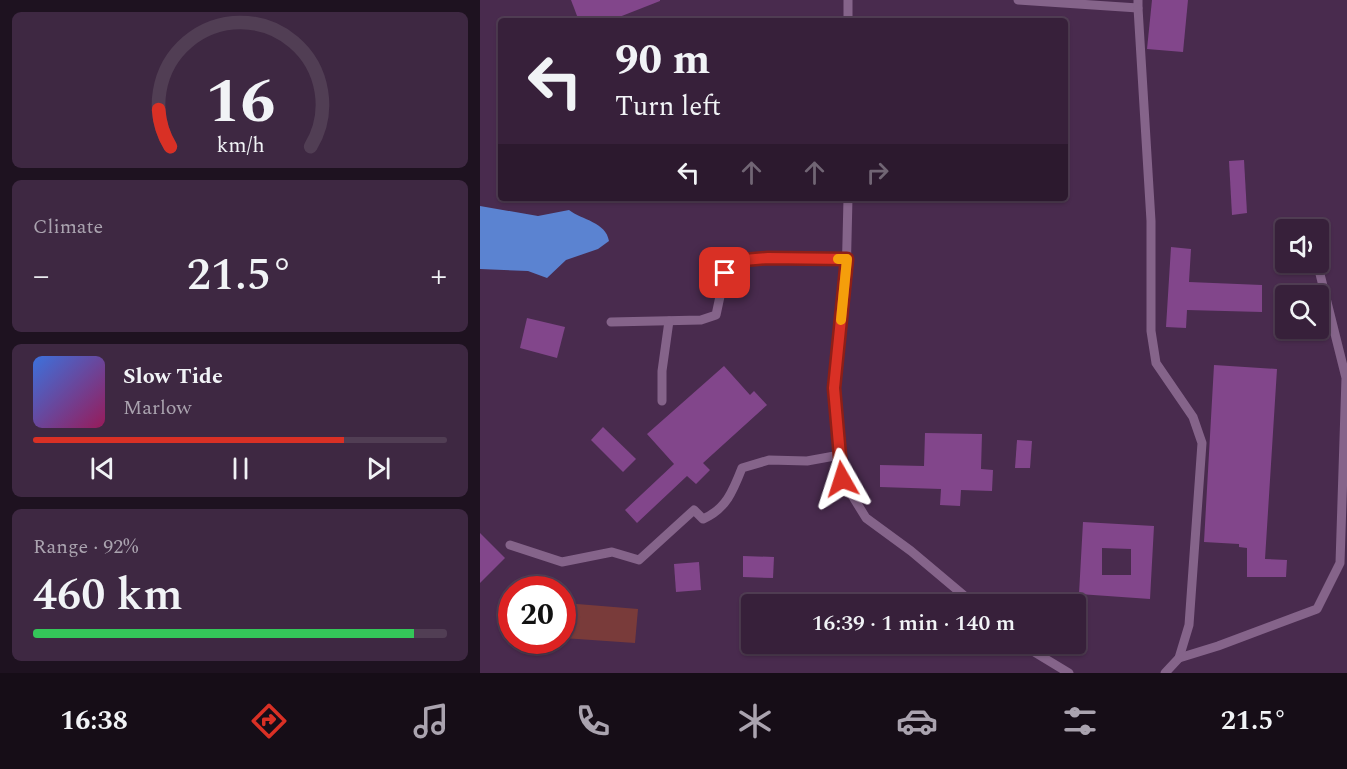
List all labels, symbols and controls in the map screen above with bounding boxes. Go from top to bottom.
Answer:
text: 90 m [615,29,710,92]
icon: left [516,42,594,120]
text: 16 [205,55,275,150]
text: Turn left [615,86,721,128]
text: km/h [216,129,264,162]
icon: left [672,156,705,189]
icon: ahead [735,156,768,189]
icon: ahead [798,156,831,189]
icon: right [861,156,894,189]
text: Climate [33,212,103,242]
map controls [1275,219,1329,339]
button: sound [1275,219,1329,273]
text: 21.5° [187,241,293,310]
pin [699,247,750,298]
text: − [33,251,50,301]
text: + [430,251,447,301]
icon: arrive [708,256,741,289]
button: search [1275,285,1329,339]
text: Slow Tide [123,360,223,393]
text: Marlow [123,393,192,423]
position arrow [810,447,874,511]
icon: previous [86,452,119,485]
icon: pause [224,452,257,485]
icon: next [362,452,395,485]
text: Range · 92% [33,532,138,562]
text: 460 km [33,561,183,630]
speed limit sign: 20 [498,576,576,654]
text: 16:39 · 1 min · 140 m [812,607,1015,640]
text: 16:38 [60,700,128,742]
icon: directions [248,700,290,742]
icon: music [410,700,452,742]
icon: phone [572,700,614,742]
icon: climate [734,700,776,742]
icon: car [896,700,938,742]
icon: filters [1059,700,1101,742]
text: 21.5° [1221,700,1287,742]

